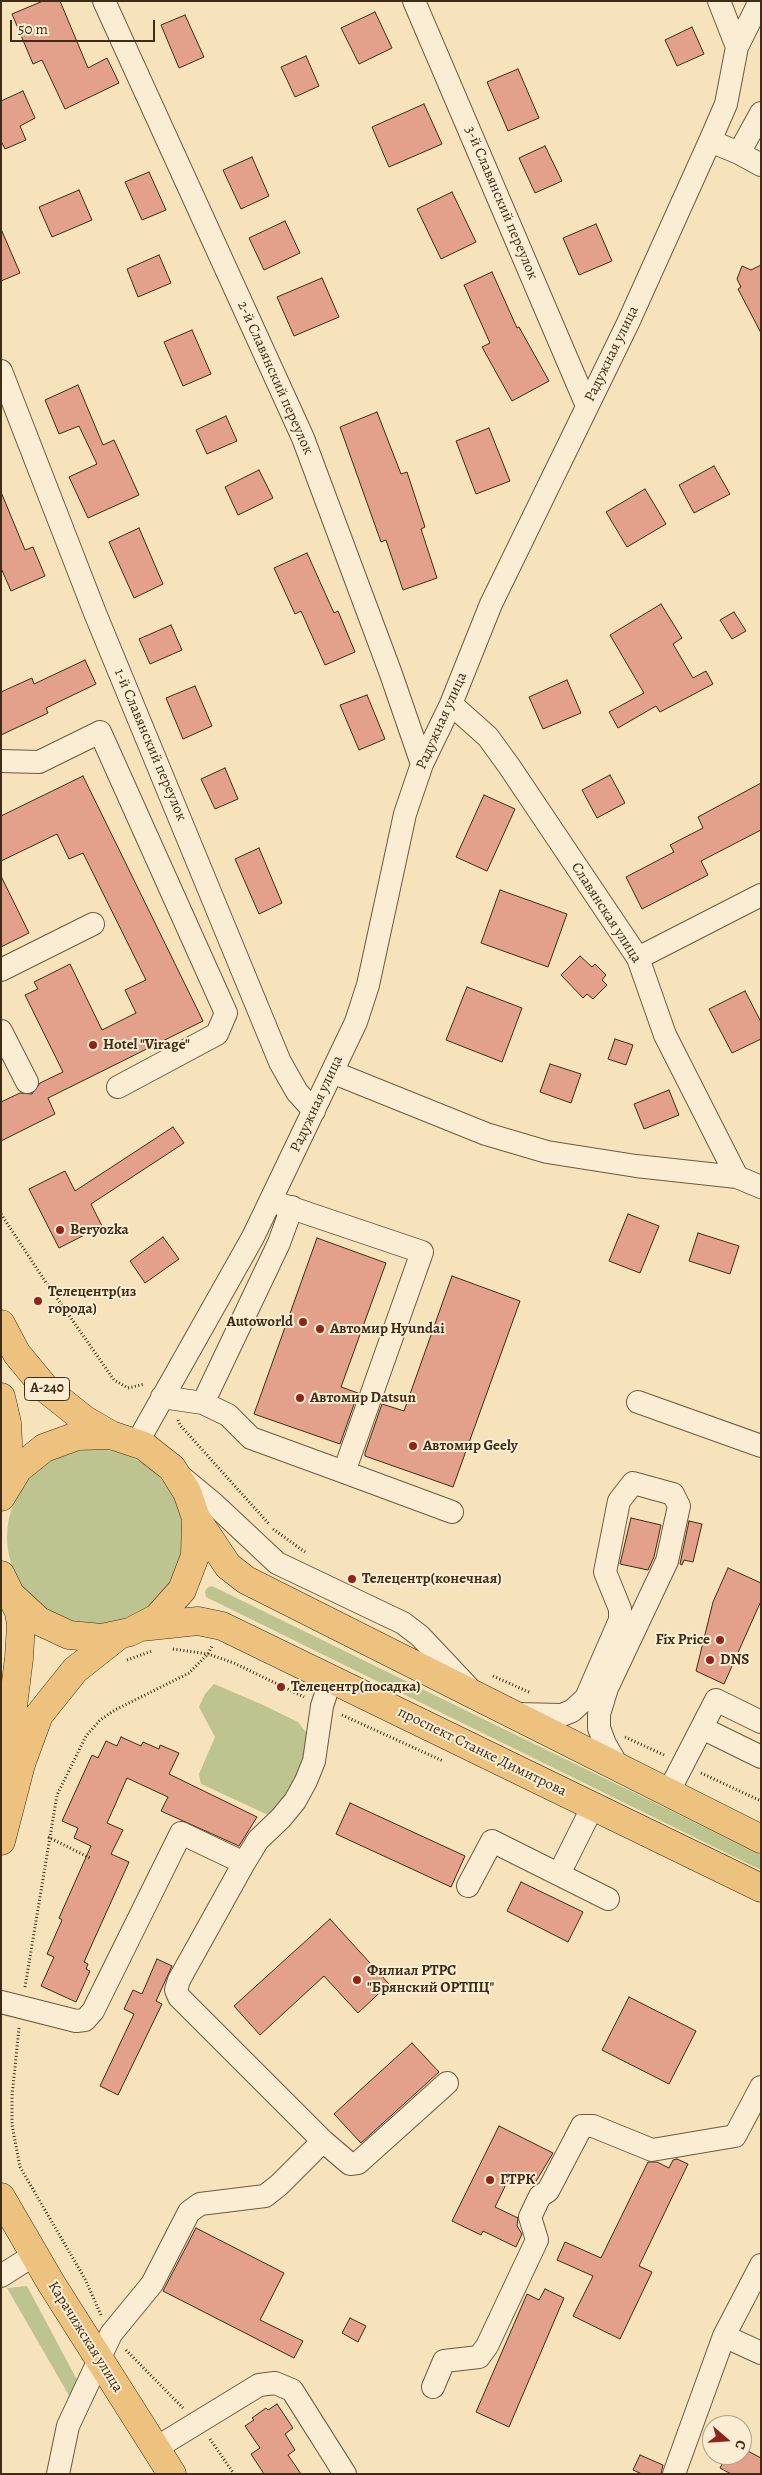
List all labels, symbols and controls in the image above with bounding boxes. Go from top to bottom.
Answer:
scale bar [12,10,158,42]
text: 50 m [18,19,48,39]
street label: 3-й Славянский переулок [460,123,542,283]
street label: 2-й Славянский переулок [233,299,317,457]
street label: Радужная улица [581,303,643,405]
street label: 1-й Славянский переулок [110,666,190,824]
street label: Радужная улица [413,670,471,772]
street label: Славянская улица [567,859,645,967]
place label: Hotel "Virage" [103,1036,190,1054]
marker: Hotel "Virage" [87,1039,99,1051]
street label: Радужная улица [287,1053,347,1155]
place label: Beryozka [70,1221,129,1239]
marker: Beryozka [54,1224,66,1236]
place label: Телецентр(из города) [48,1283,136,1318]
marker: Телецентр(из города) [32,1295,44,1307]
place label: Autoworld [227,1313,293,1331]
marker: Autoworld [297,1316,309,1328]
place label: Автомир Hyundai [330,1320,445,1338]
marker: Автомир Hyundai [314,1323,326,1335]
road number: А-240 [24,1378,70,1400]
place label: Автомир Datsun [310,1389,416,1407]
marker: Автомир Datsun [294,1392,306,1404]
place label: Автомир Geely [423,1437,518,1455]
marker: Автомир Geely [407,1440,419,1452]
place label: Телецентр(конечная) [362,1570,502,1588]
marker: Телецентр(конечная) [346,1573,358,1585]
place label: Fix Price [656,1631,710,1649]
marker: Fix Price [714,1634,726,1646]
place label: DNS [720,1651,749,1669]
marker: DNS [704,1654,716,1666]
place label: Телецентр(посадка) [291,1678,421,1696]
marker: Телецентр(посадка) [275,1681,287,1693]
street label: проспект Станке Димитрова [395,1703,569,1801]
place label: Филиал РТРС "Брянский ОРТПЦ" [367,1962,494,1997]
marker: Филиал РТРС "Брянский ОРТПЦ" [351,1974,363,1986]
place label: ГТРК [500,2171,535,2189]
marker: ГТРК [484,2174,496,2186]
street label: Карачижская улица [44,2278,126,2396]
north arrow [702,2415,752,2465]
text: С [730,2438,751,2452]

